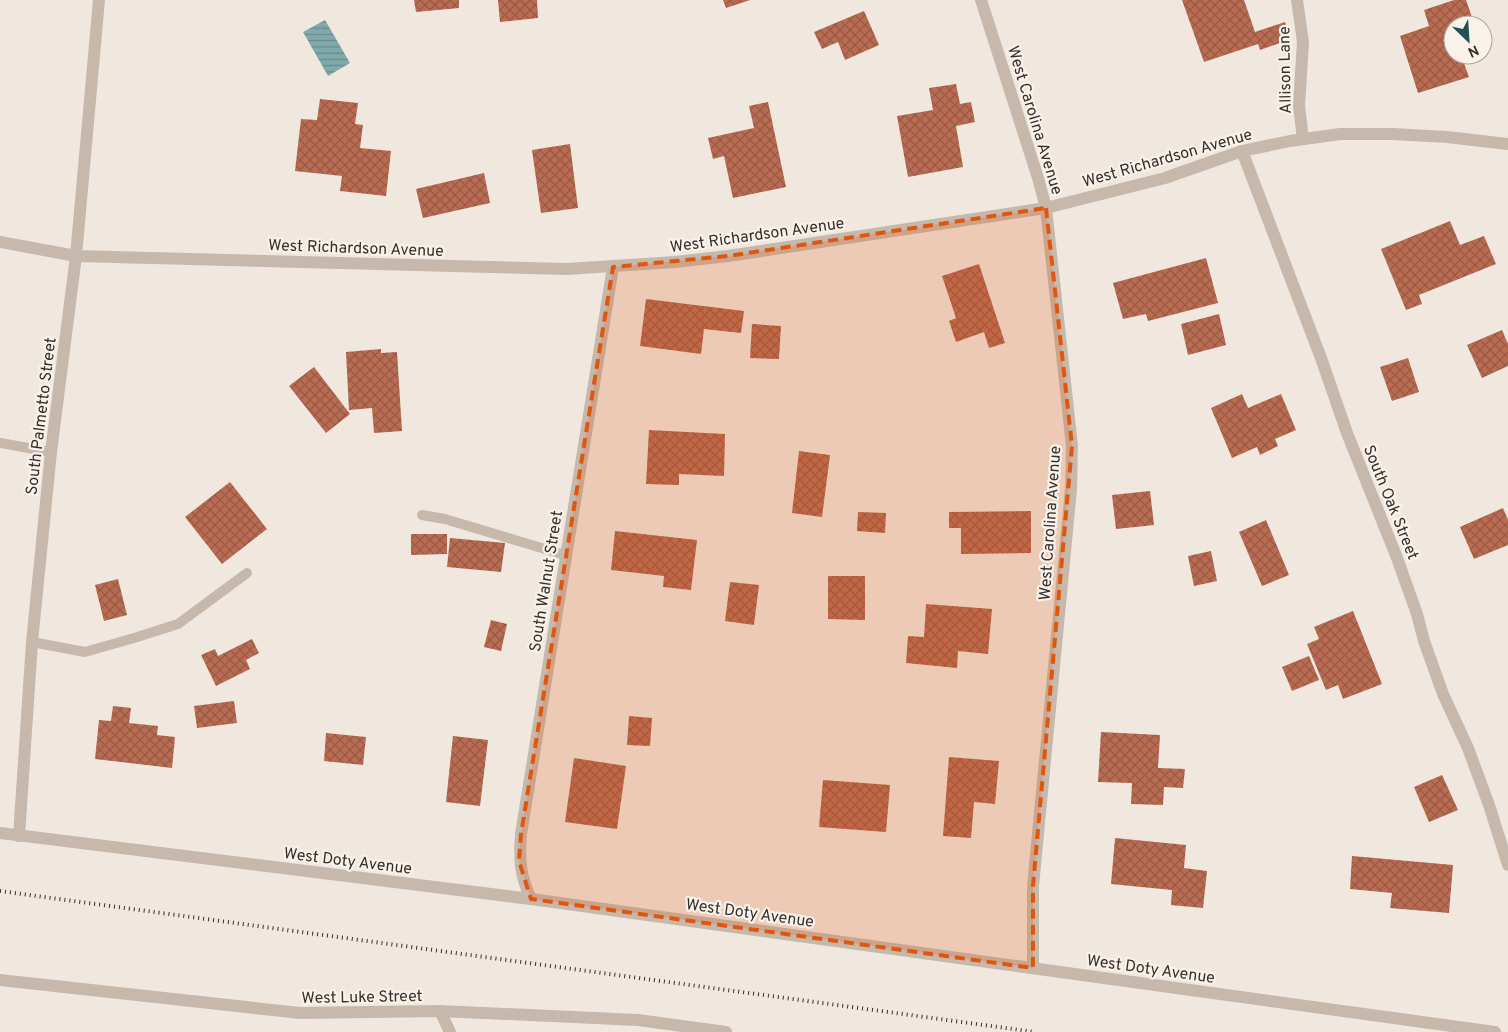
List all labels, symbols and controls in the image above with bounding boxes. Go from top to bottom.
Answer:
north arrow [1443,15,1493,65]
street label: Allison Lane [1275,26,1297,114]
text: N [1465,41,1481,60]
street label: West Carolina Avenue [1002,44,1066,198]
street label: West Richardson Avenue [1080,125,1255,193]
street label: West Richardson Avenue [669,214,846,258]
street label: West Richardson Avenue [268,236,444,262]
street label: South Palmetto Street [22,336,62,496]
street label: South Oak Street [1358,443,1422,563]
street label: West Carolina Avenue [1036,445,1066,601]
street label: South Walnut Street [526,509,568,653]
street label: West Doty Avenue [282,844,413,880]
street label: West Doty Avenue [684,895,815,933]
street label: West Doty Avenue [1085,951,1216,989]
street label: West Luke Street [301,987,423,1009]

